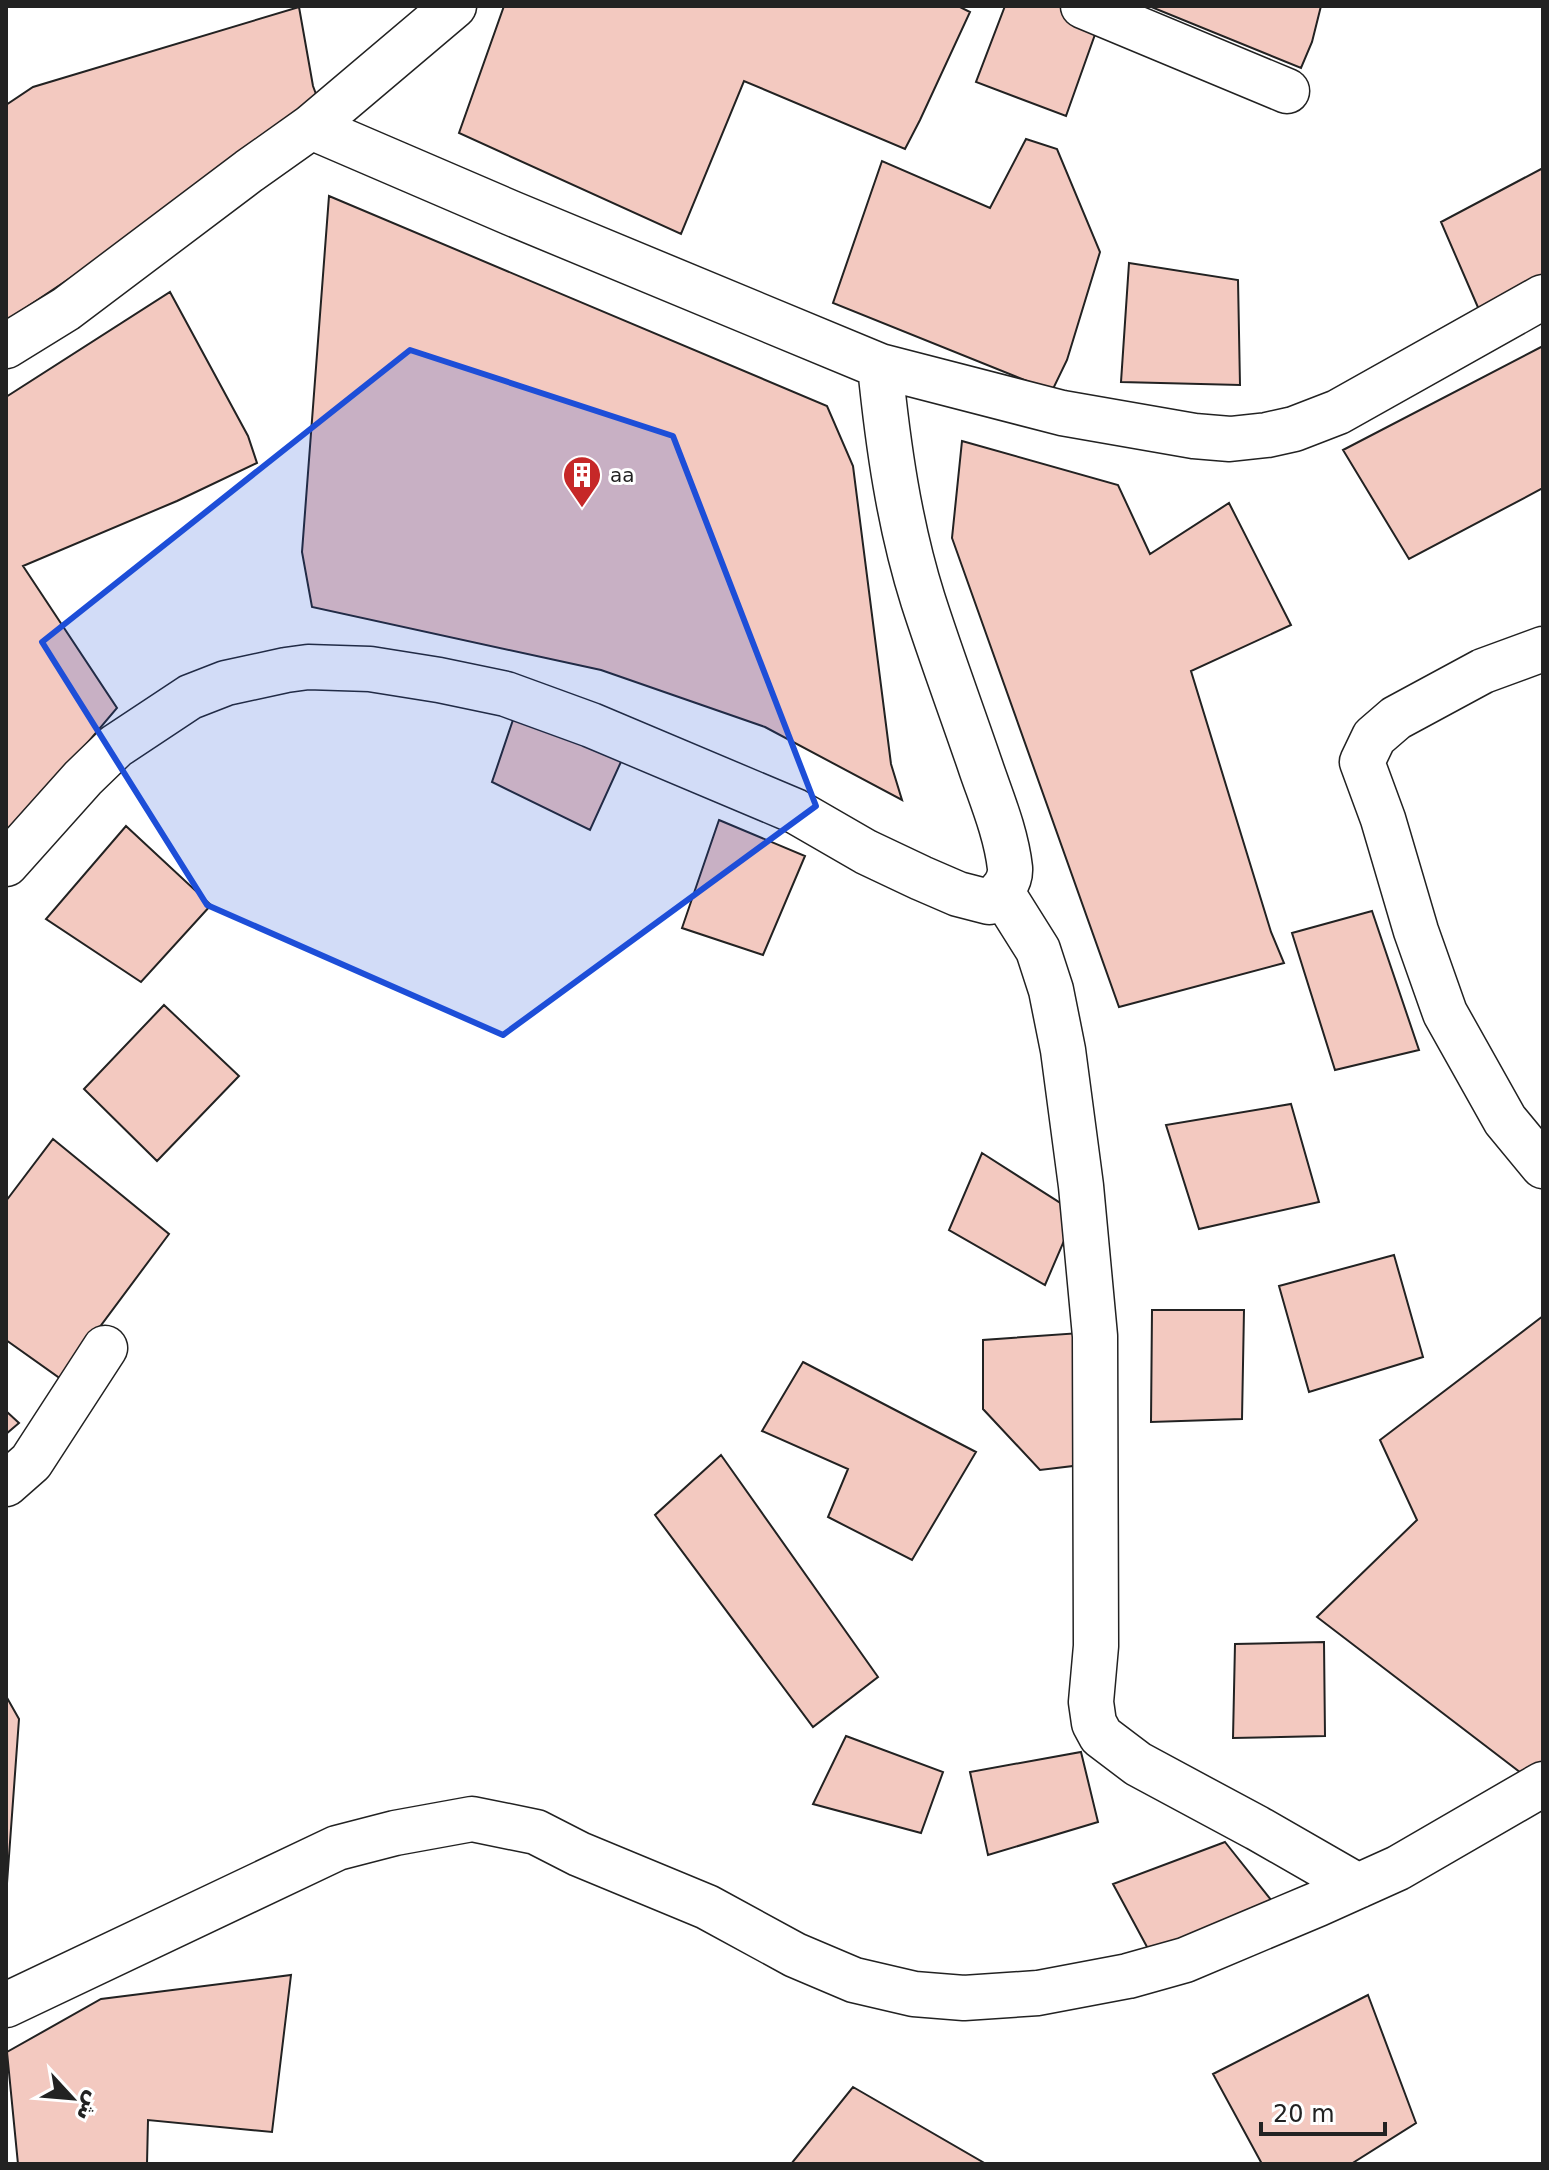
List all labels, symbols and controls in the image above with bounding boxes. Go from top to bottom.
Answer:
building icon: aa [561,454,603,509]
place label: aa [610,463,635,487]
north arrow [32,2058,112,2138]
scale bar [1261,2086,1385,2136]
text: ش [72,2087,107,2126]
text: 20 m [1273,2100,1335,2128]

